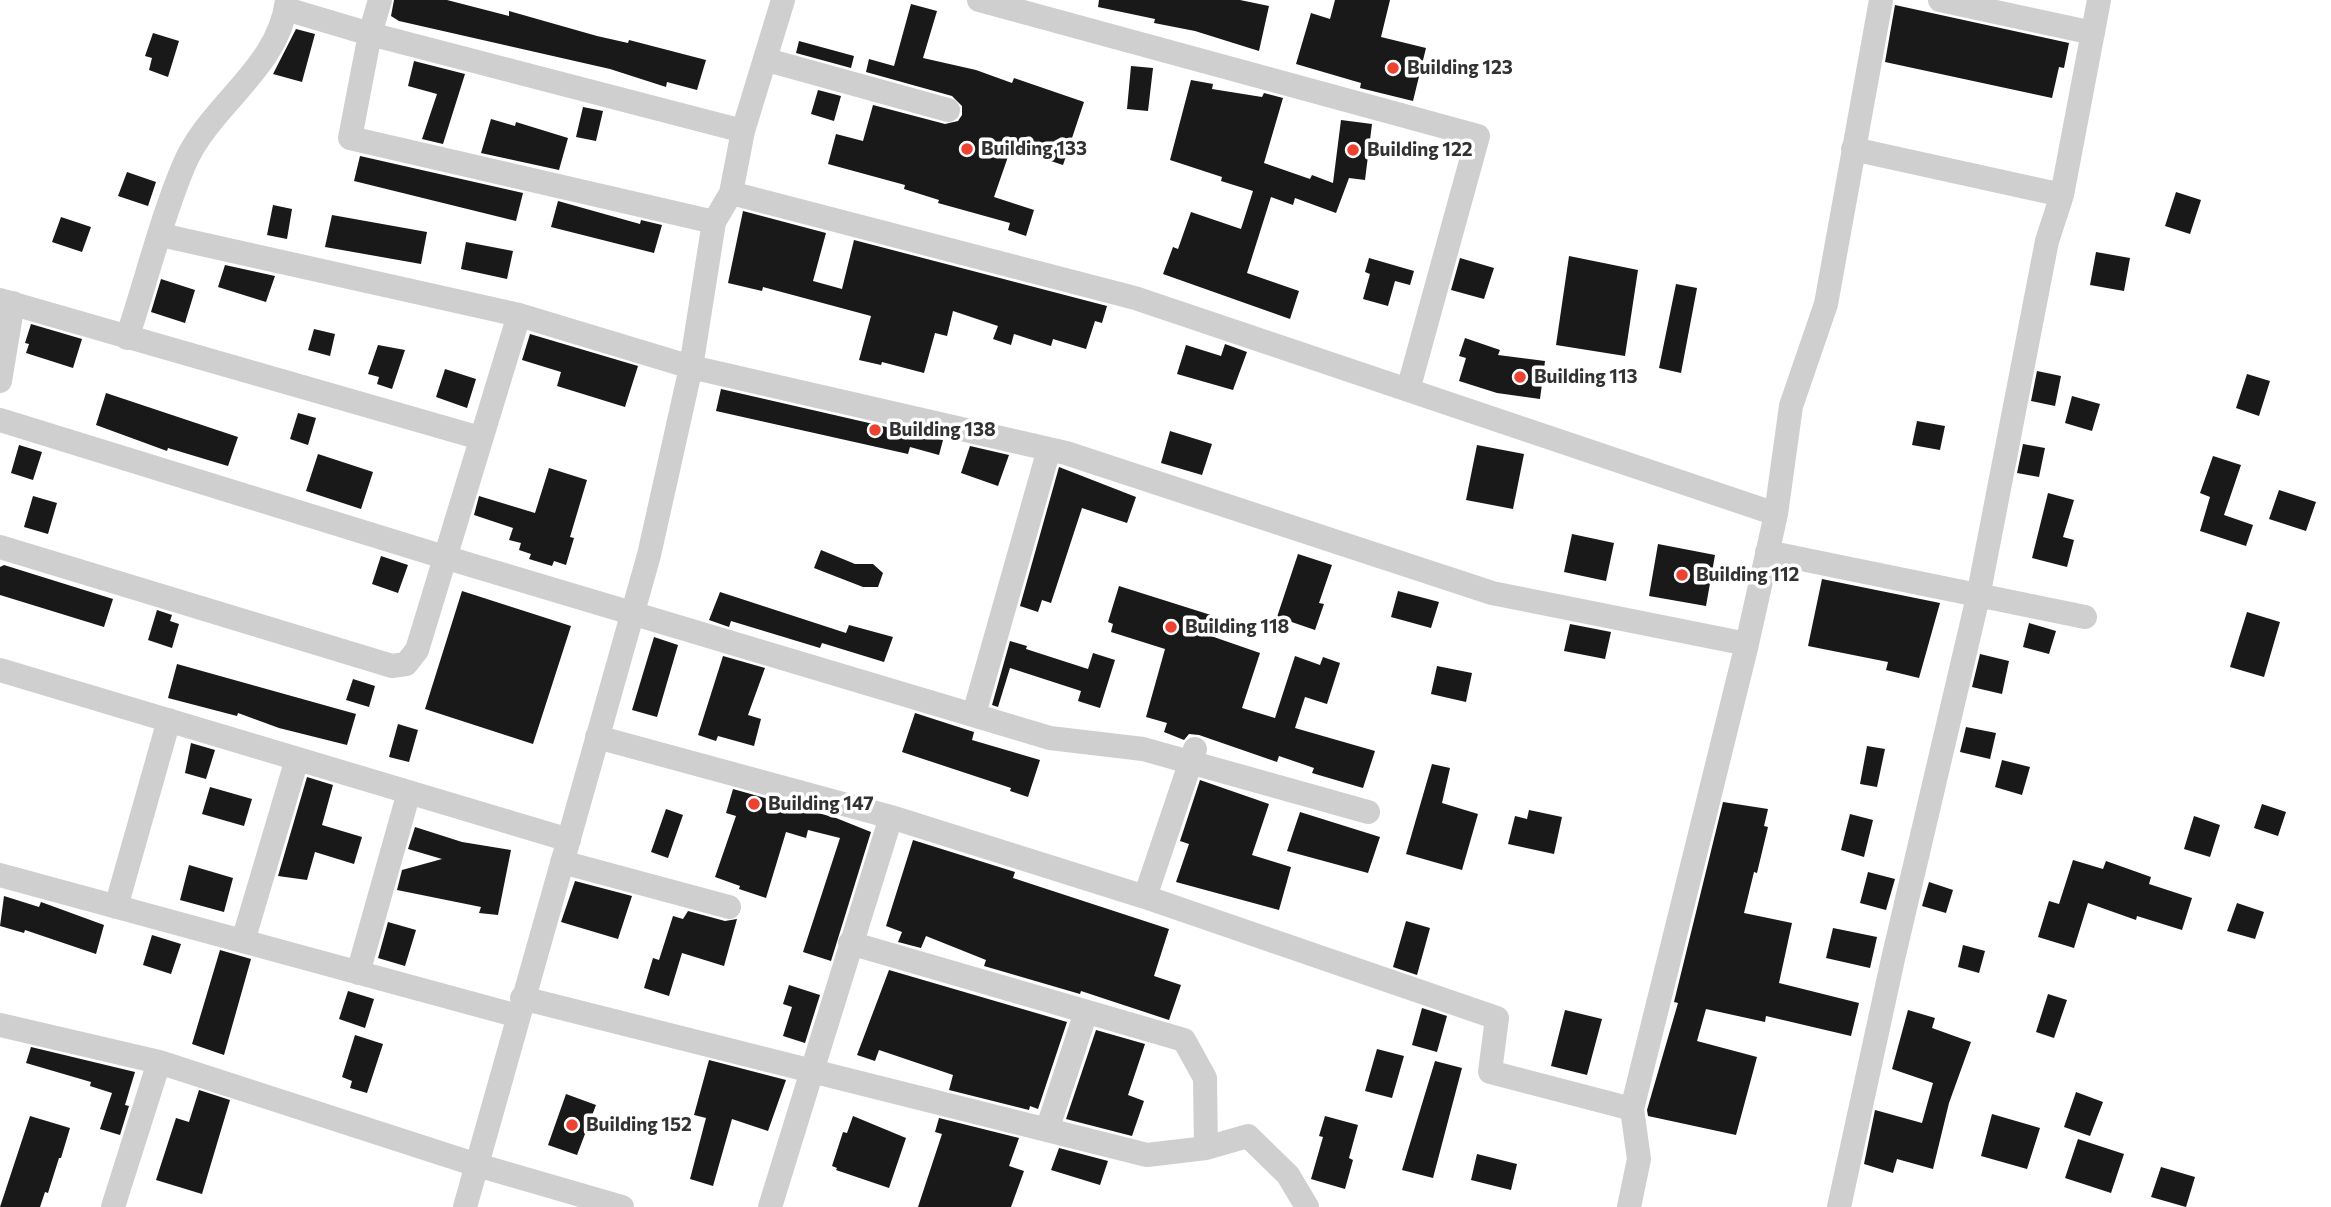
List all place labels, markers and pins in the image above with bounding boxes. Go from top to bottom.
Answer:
place label: Building 123 [1407,57,1513,79]
marker: Building 123 [1385,60,1401,76]
place label: Building 133 [981,138,1087,160]
place label: Building 122 [1367,139,1473,161]
marker: Building 133 [959,141,975,157]
marker: Building 122 [1345,142,1361,158]
place label: Building 113 [1534,366,1638,388]
marker: Building 113 [1512,369,1528,385]
place label: Building 138 [889,419,996,441]
marker: Building 138 [867,422,883,438]
place label: Building 112 [1696,564,1799,586]
marker: Building 112 [1674,567,1690,583]
place label: Building 118 [1185,616,1289,638]
marker: Building 118 [1163,619,1179,635]
place label: Building 147 [768,793,874,815]
marker: Building 147 [746,796,762,812]
place label: Building 152 [586,1114,692,1136]
marker: Building 152 [564,1117,580,1133]

